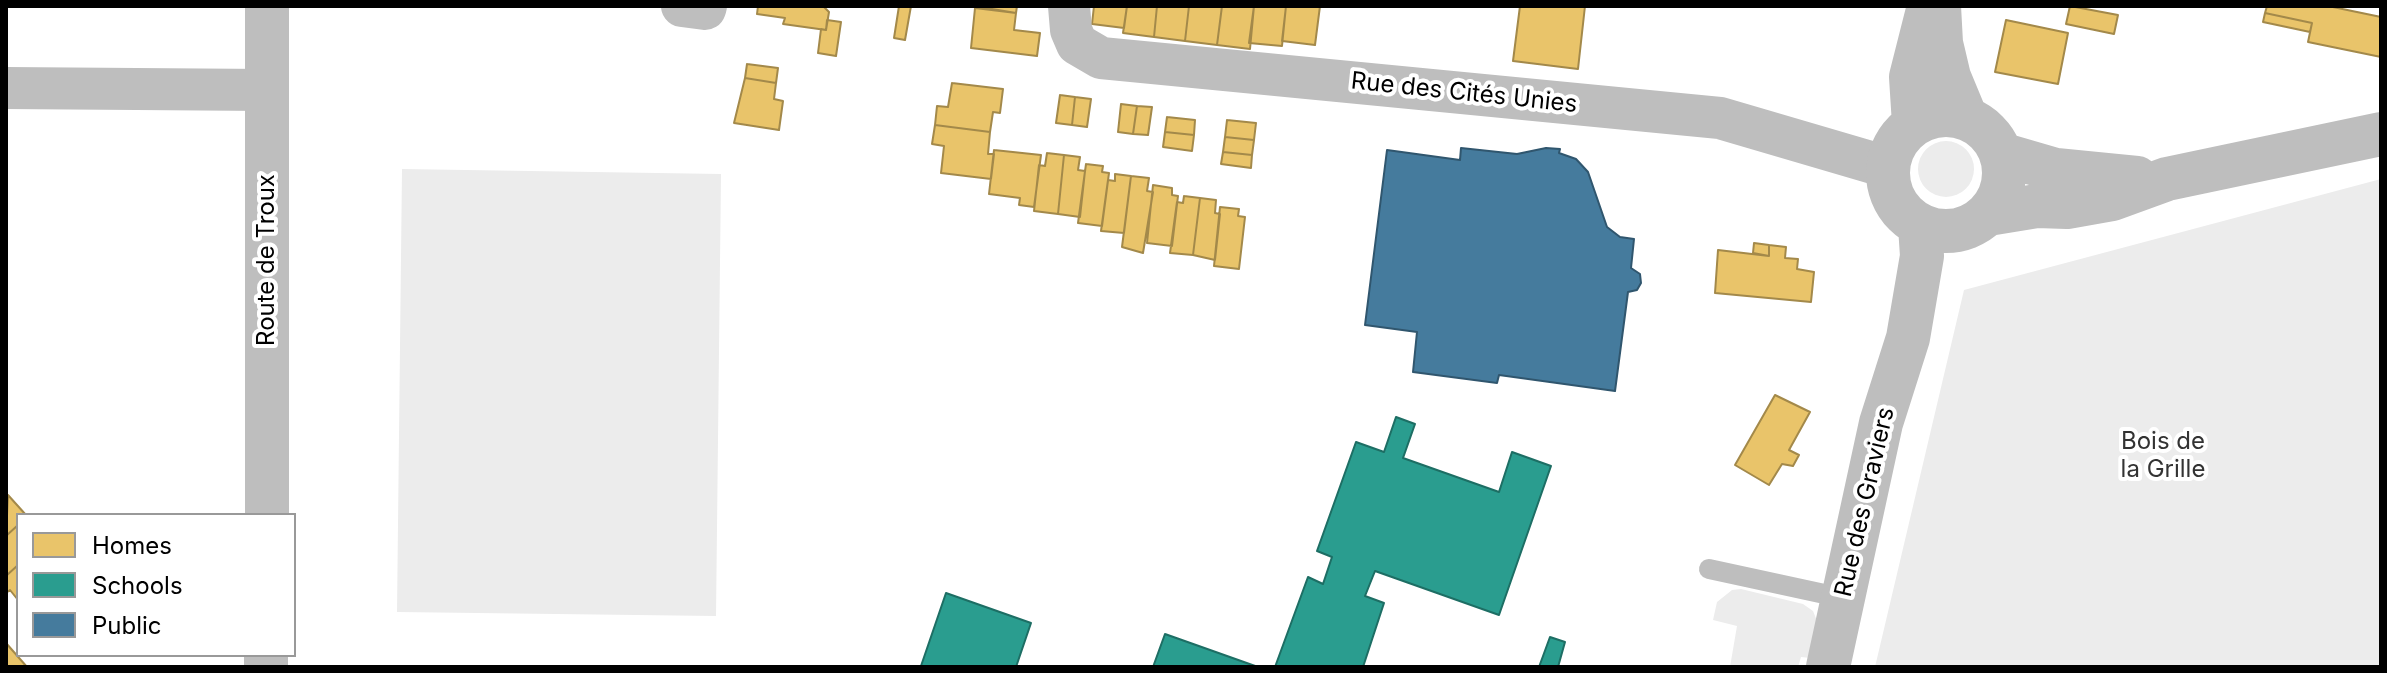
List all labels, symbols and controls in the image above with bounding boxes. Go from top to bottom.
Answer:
street label: Rue des Cités Unies [1349,67,1579,119]
street label: Route de Troux [253,174,281,346]
street label: Rue des Graviers [1829,404,1901,600]
park label: Bois de la Grille [2121,428,2205,484]
legend [16,513,296,657]
text: Homes [92,531,172,560]
text: Schools [92,571,183,600]
text: Public [92,611,162,640]

